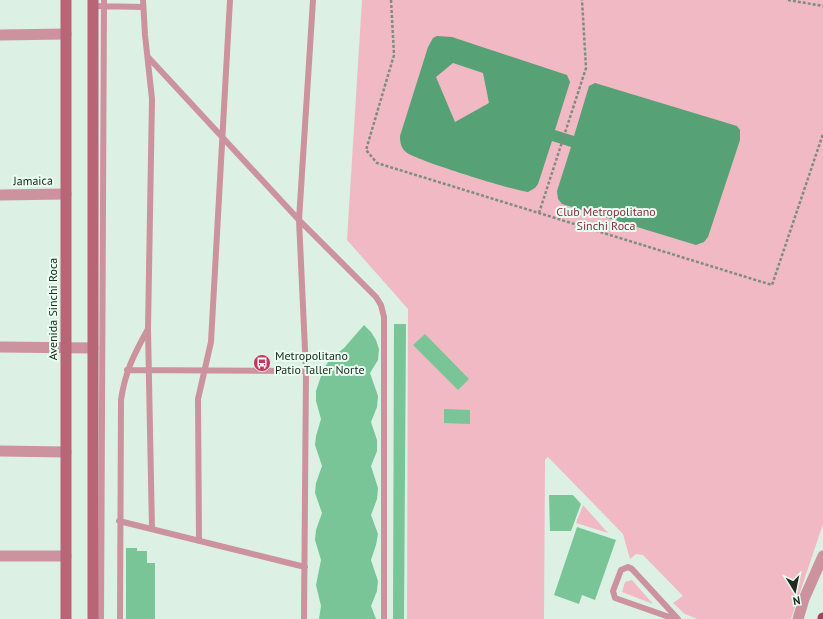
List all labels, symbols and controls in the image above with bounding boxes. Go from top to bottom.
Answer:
street label: Jamaica [12,173,53,188]
park label: Club Metropolitano Sinchi Roca [556,204,656,233]
street label: Avenida Sinchi Roca [45,258,60,360]
place label: Metropolitano Patio Taller Norte [275,348,365,377]
bus stop icon: Metropolitano Patio Taller Norte [252,353,272,373]
north arrow [775,571,815,611]
text: N [792,593,802,608]

